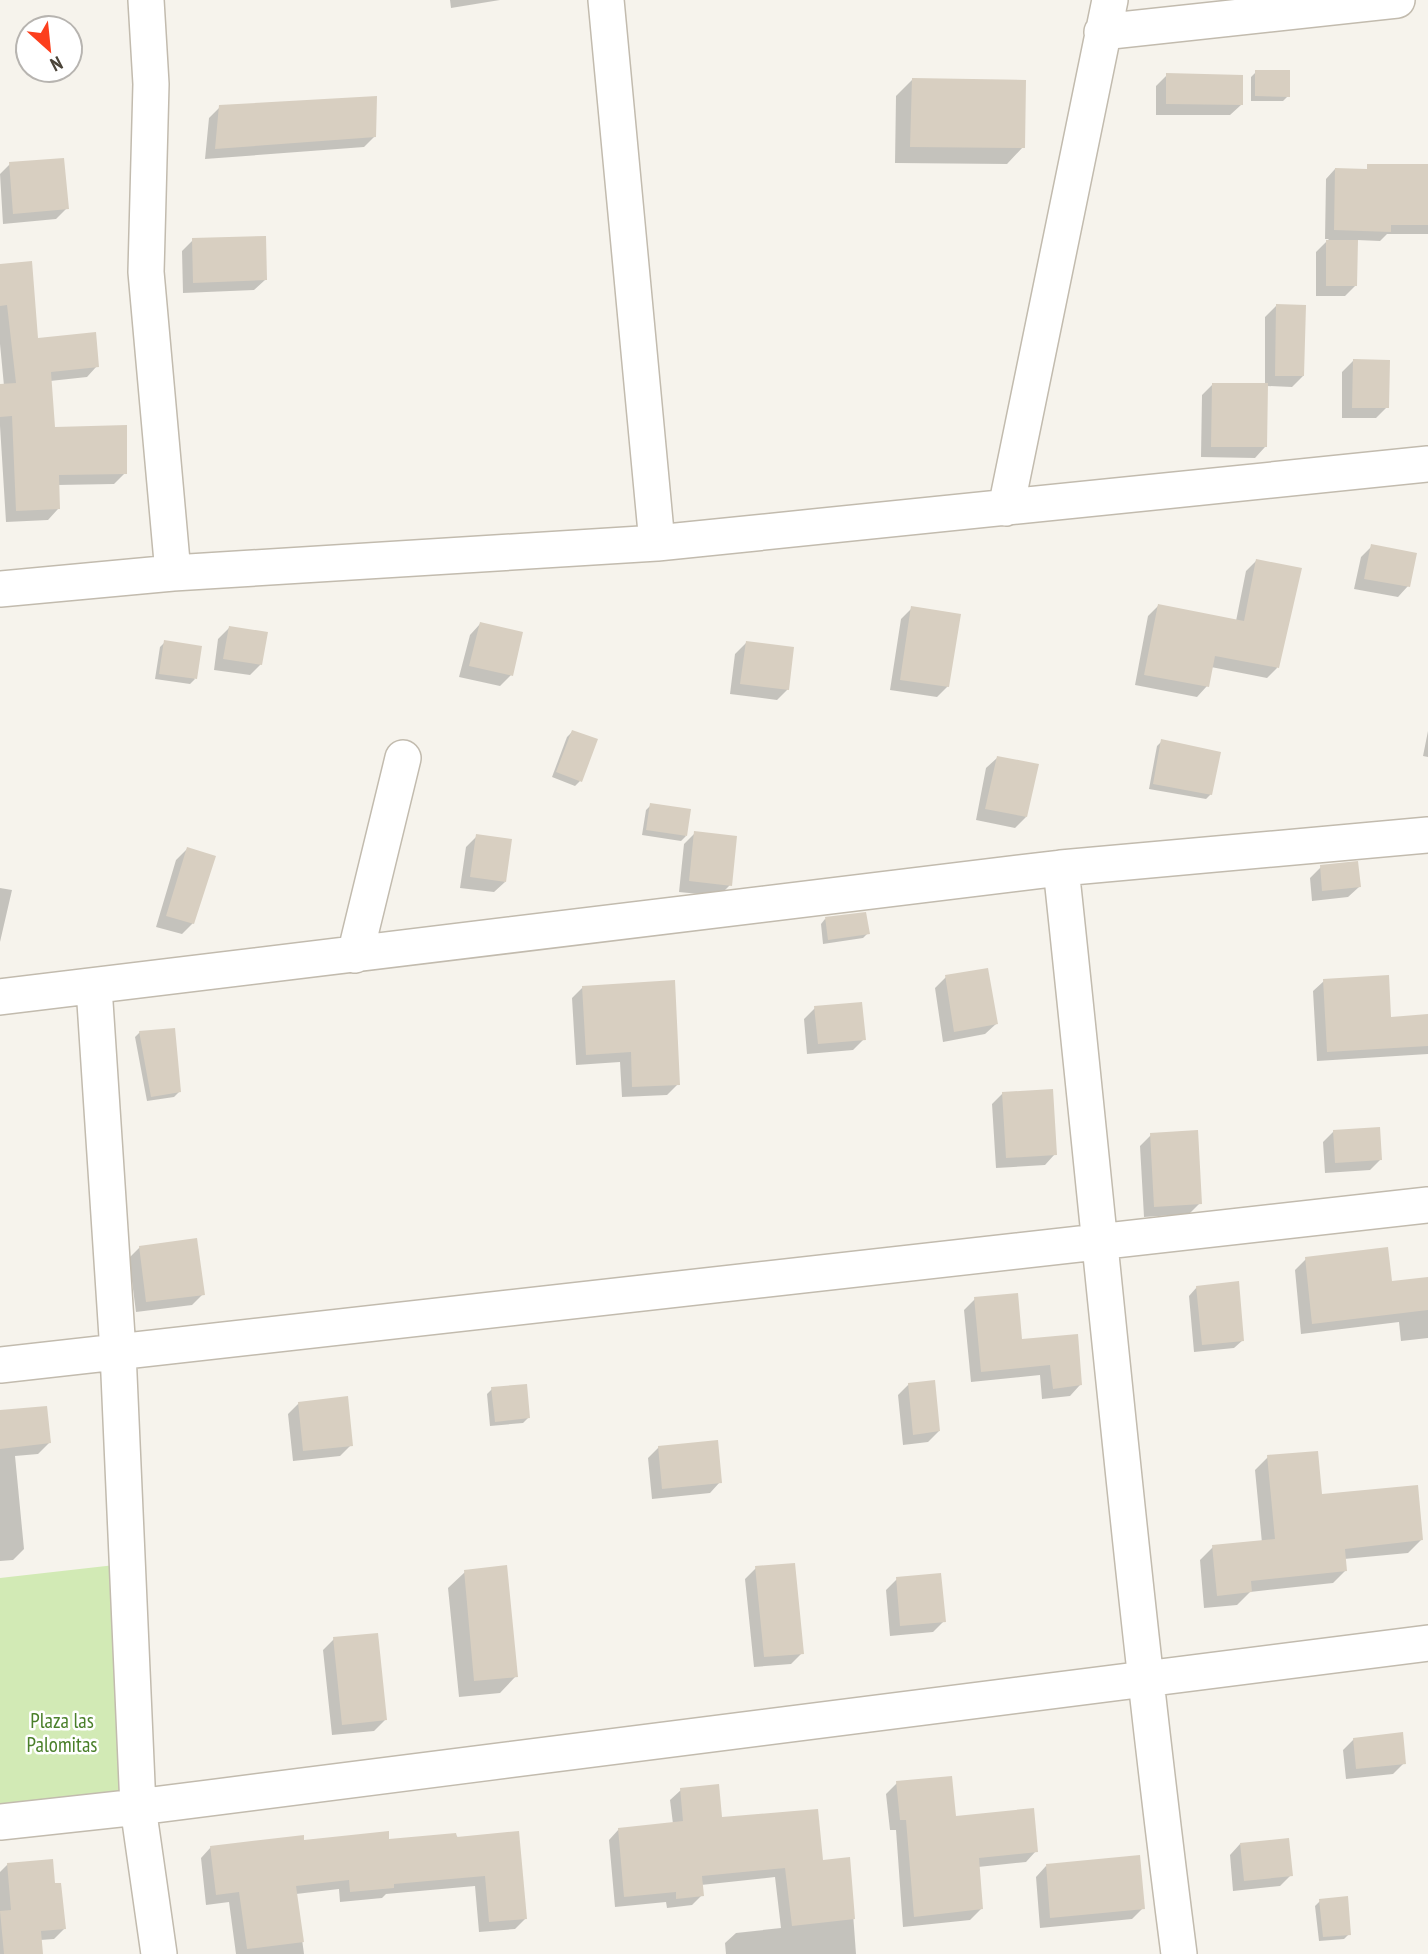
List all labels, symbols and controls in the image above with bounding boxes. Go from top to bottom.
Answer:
north arrow [14,14,84,84]
text: N [47,51,67,77]
park label: Plaza las Palomitas [27,1707,97,1758]

